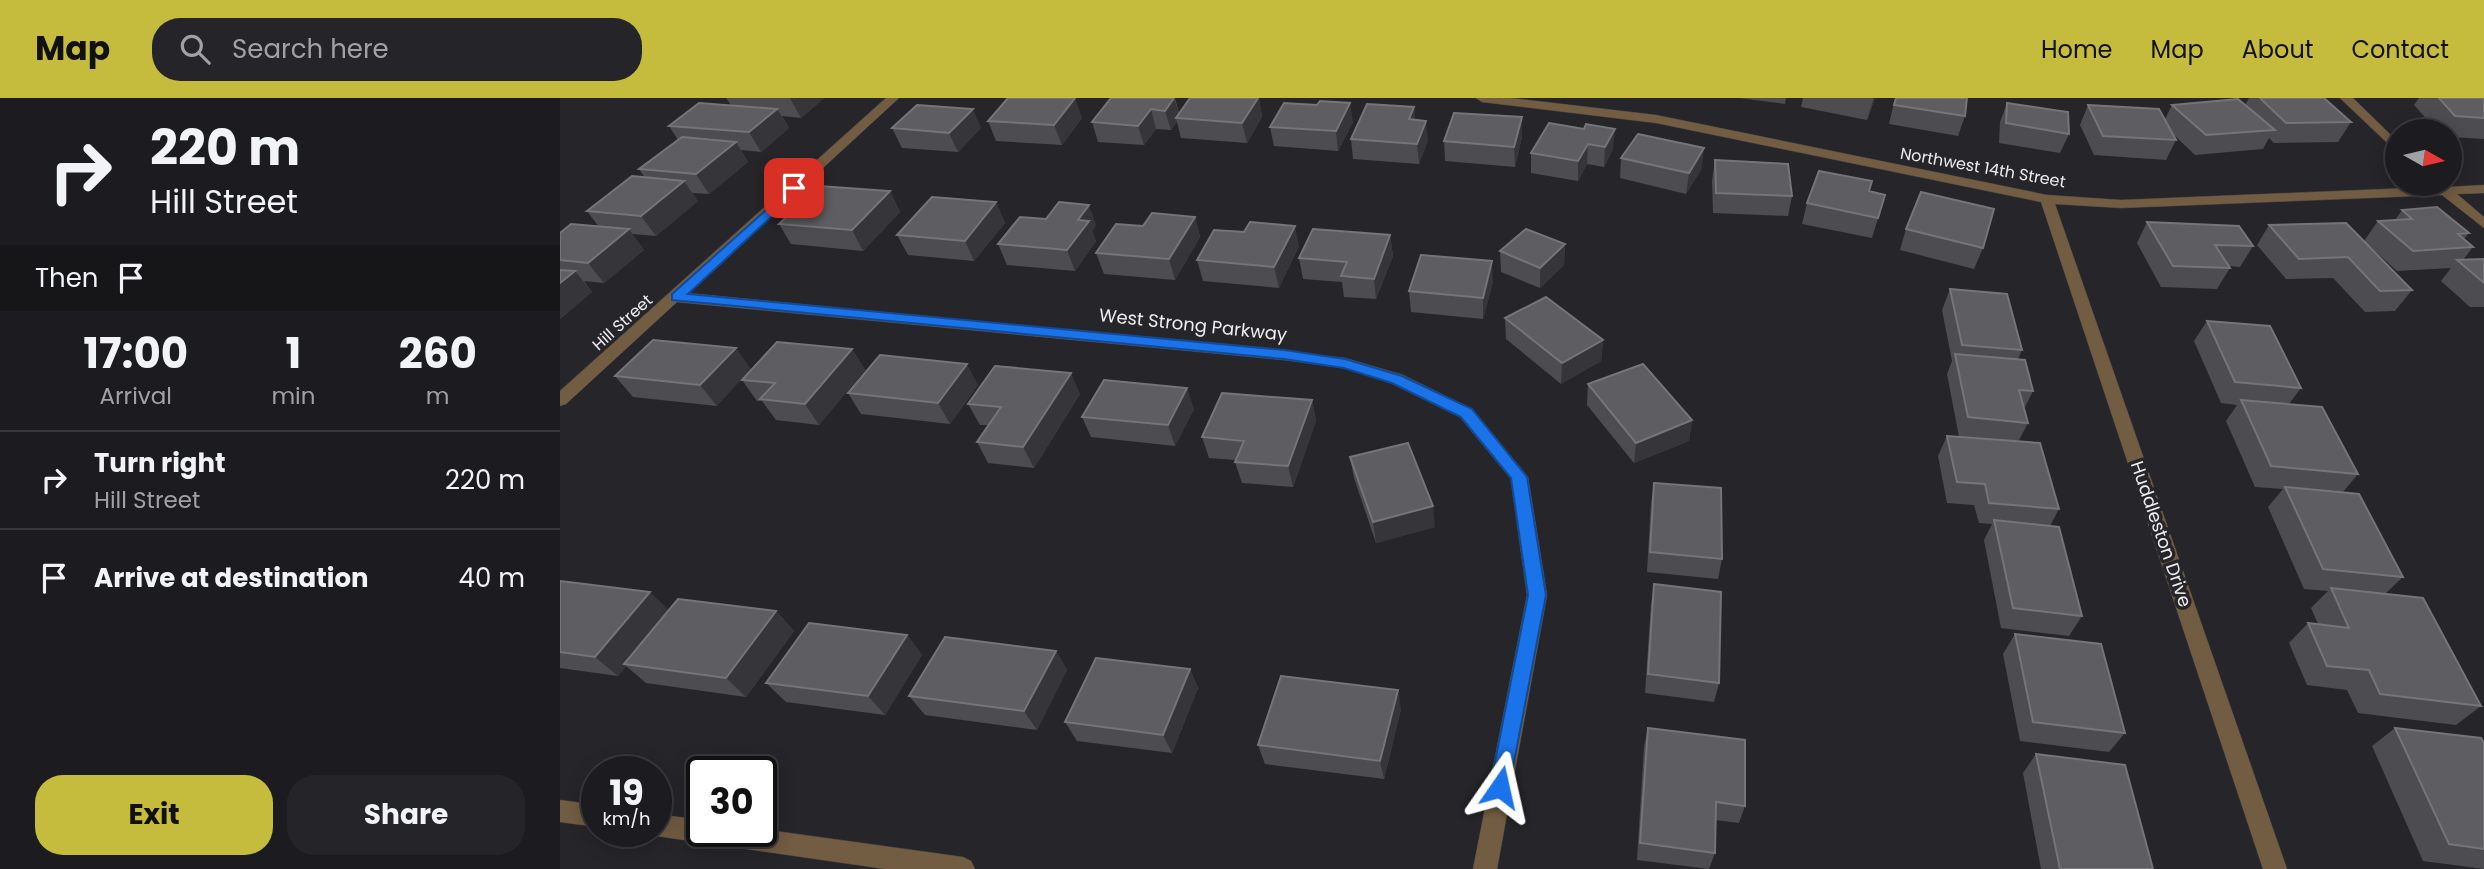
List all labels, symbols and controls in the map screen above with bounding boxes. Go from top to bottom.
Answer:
search box [152,18,642,81]
text: Map [35,25,110,72]
icon: search [176,30,214,68]
text: Search here [232,31,389,67]
text: Home [2041,33,2113,66]
text: Map [2151,33,2204,66]
text: About [2242,33,2313,66]
text: Contact [2351,33,2449,66]
text: 220 m [150,114,300,182]
north arrow [2385,119,2462,196]
map controls [2385,119,2462,196]
icon: right [35,126,126,217]
street label: Northwest 14th Street [1898,142,2067,193]
pin [764,158,824,218]
icon: arrive [775,169,813,207]
text: Hill Street [150,179,298,224]
icon: arrive [112,259,150,297]
text: Then [35,260,98,296]
street label: Hill Street [587,289,658,356]
street label: West Strong Parkway [1098,302,1288,347]
text: 17:00 [83,324,188,383]
text: 1 [286,324,301,383]
text: 260 [399,324,477,383]
text: Arrival [99,380,172,412]
text: min [271,380,315,412]
text: m [426,380,450,412]
text: Turn right [94,445,226,481]
street label: Huddleston Drive [2125,458,2198,610]
icon: right [35,461,73,499]
text: 220 m [445,462,525,498]
text: Hill Street [94,484,200,516]
icon: arrive [35,559,73,597]
text: Arrive at destination [94,560,369,596]
text: 40 m [459,560,525,596]
position arrow [1463,750,1537,824]
speed limit sign: 30 [686,756,777,847]
text: 19 [609,768,644,817]
button: Exit [35,775,273,855]
button: Share [287,775,525,855]
text: km/h [603,806,650,831]

